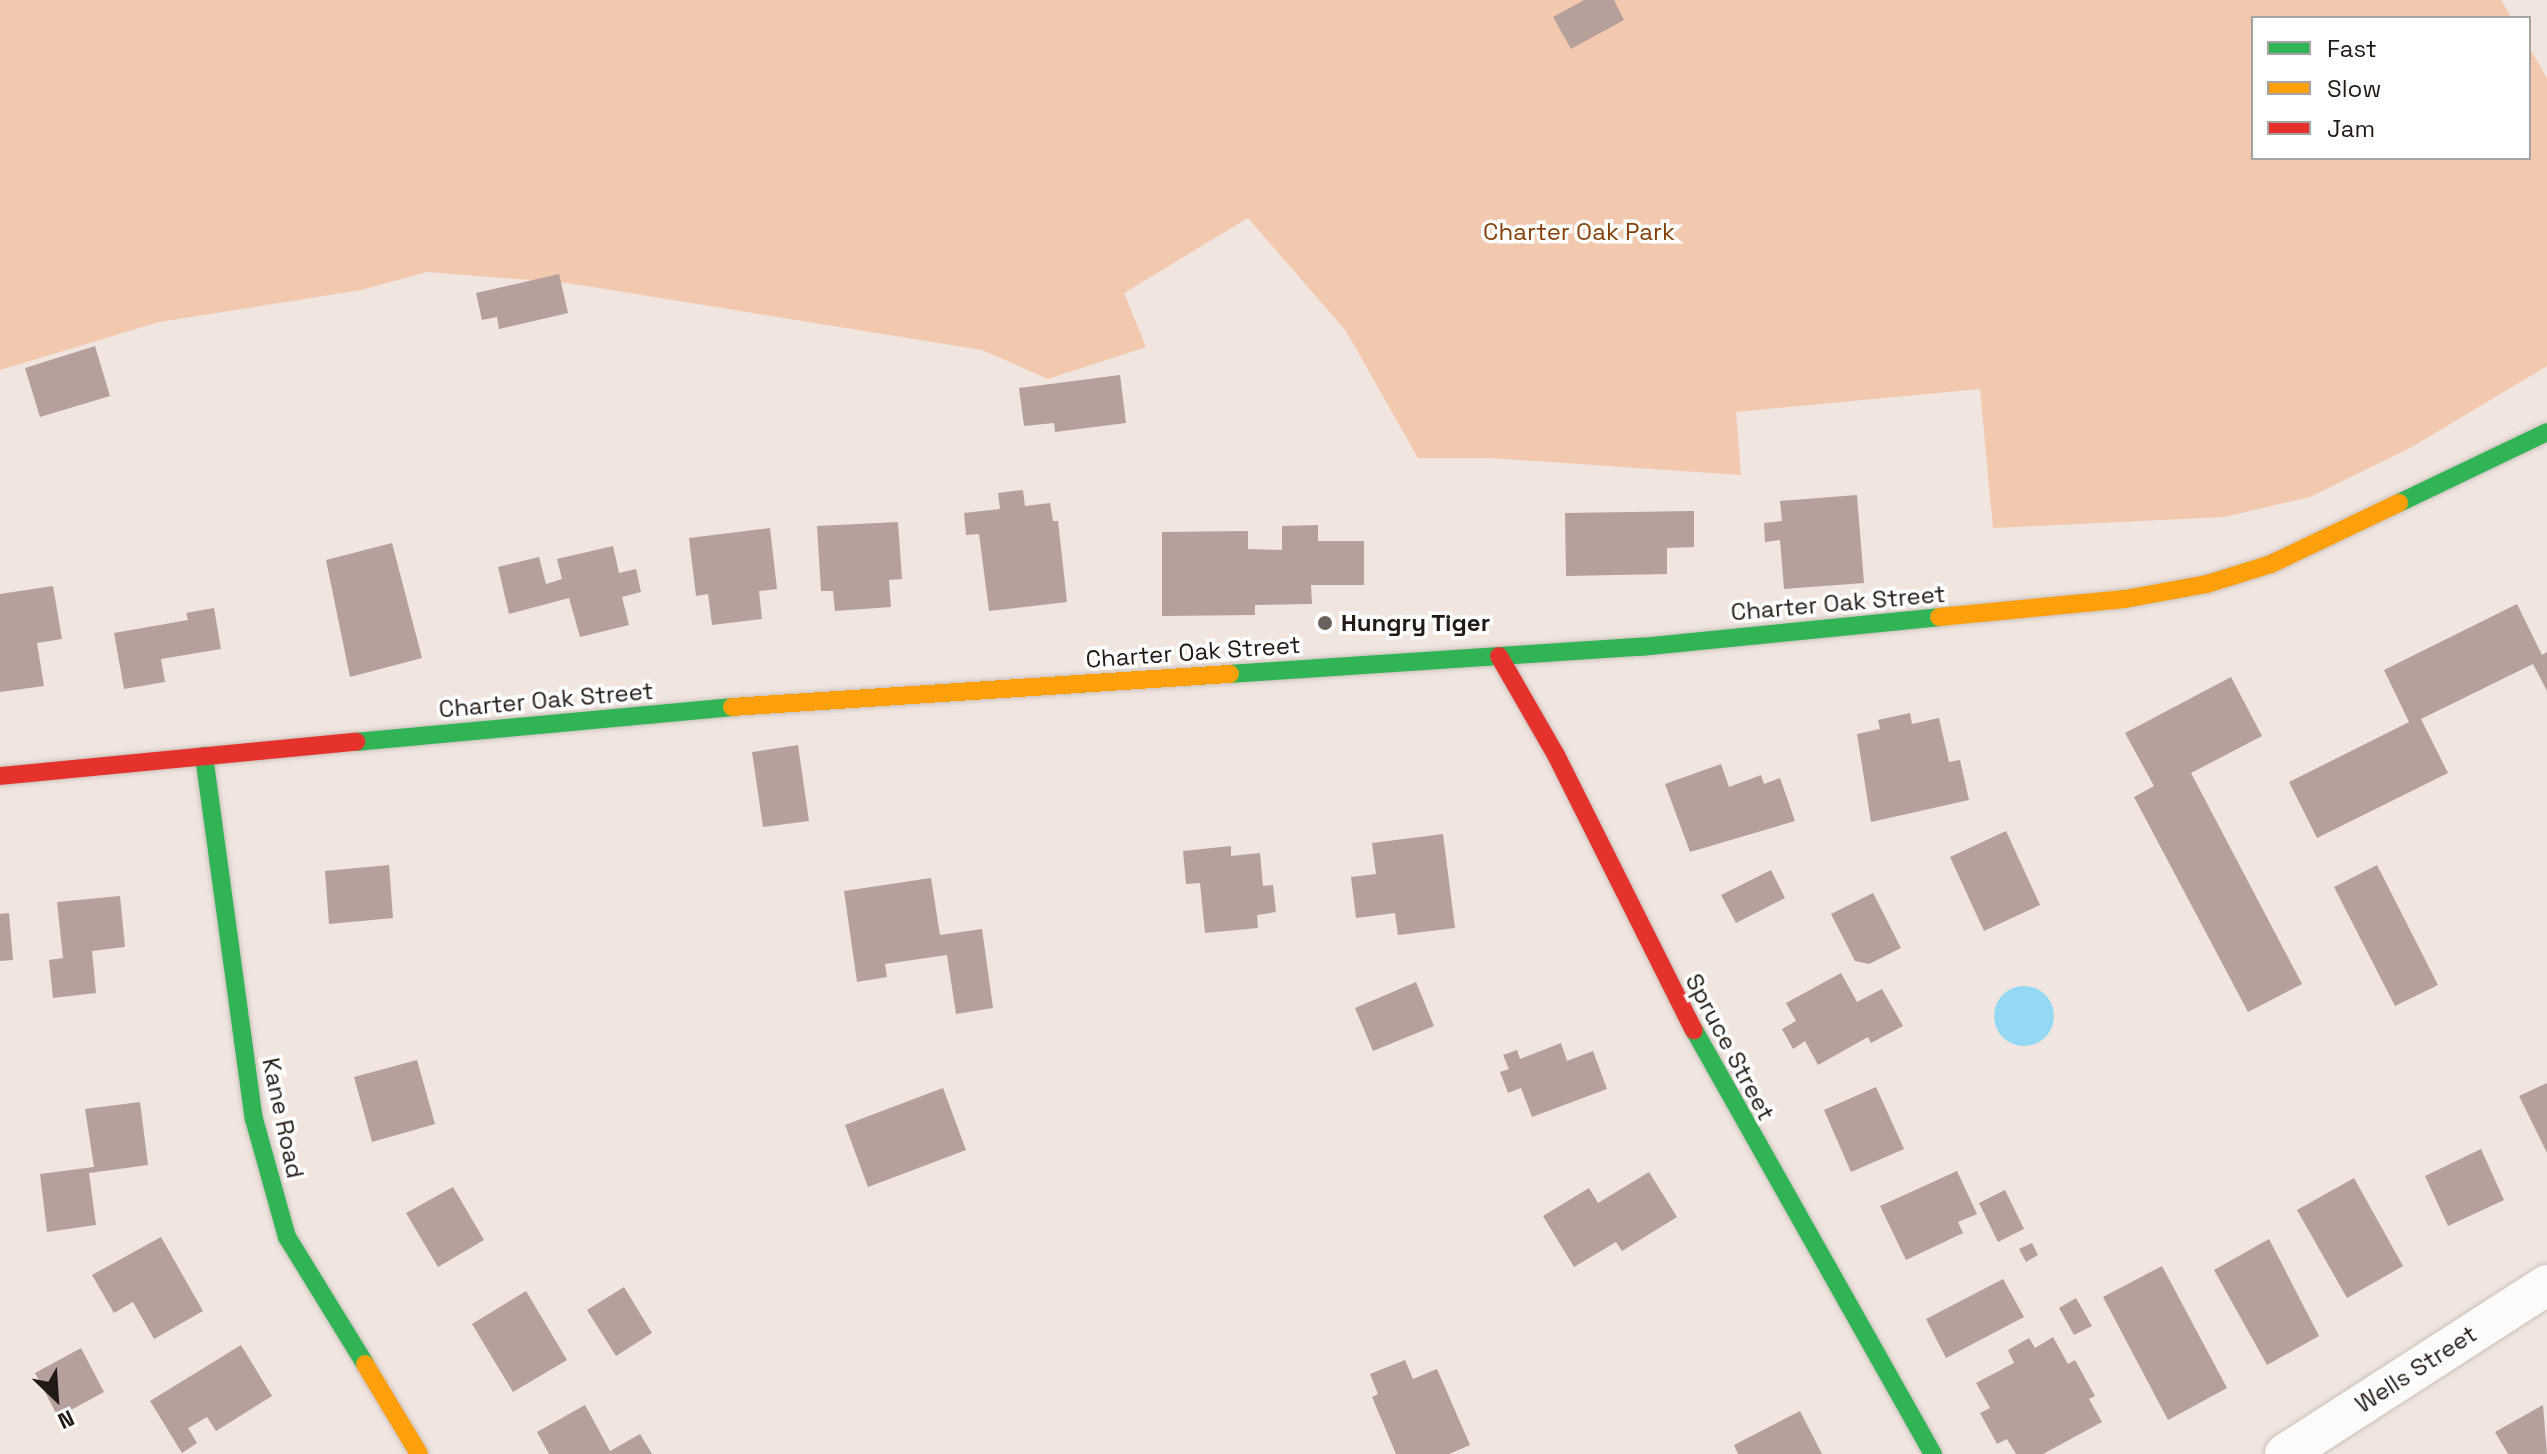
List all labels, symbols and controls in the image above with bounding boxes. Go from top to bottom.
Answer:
legend [2251,16,2531,160]
text: Fast [2327,33,2377,64]
text: Slow [2327,73,2381,104]
text: Jam [2327,113,2375,144]
park label: Charter Oak Park [1483,218,1675,246]
street label: Charter Oak Street [1730,579,1946,627]
place label: Hungry Tiger [1341,609,1491,637]
marker: Hungry Tiger [1316,614,1334,632]
street label: Charter Oak Street [1085,630,1301,674]
street label: Charter Oak Street [438,676,654,724]
street label: Spruce Street [1679,969,1781,1125]
street label: Kane Road [256,1055,310,1181]
street label: Wells Street [2350,1319,2482,1419]
north arrow [16,1358,96,1438]
text: N [54,1404,79,1436]

